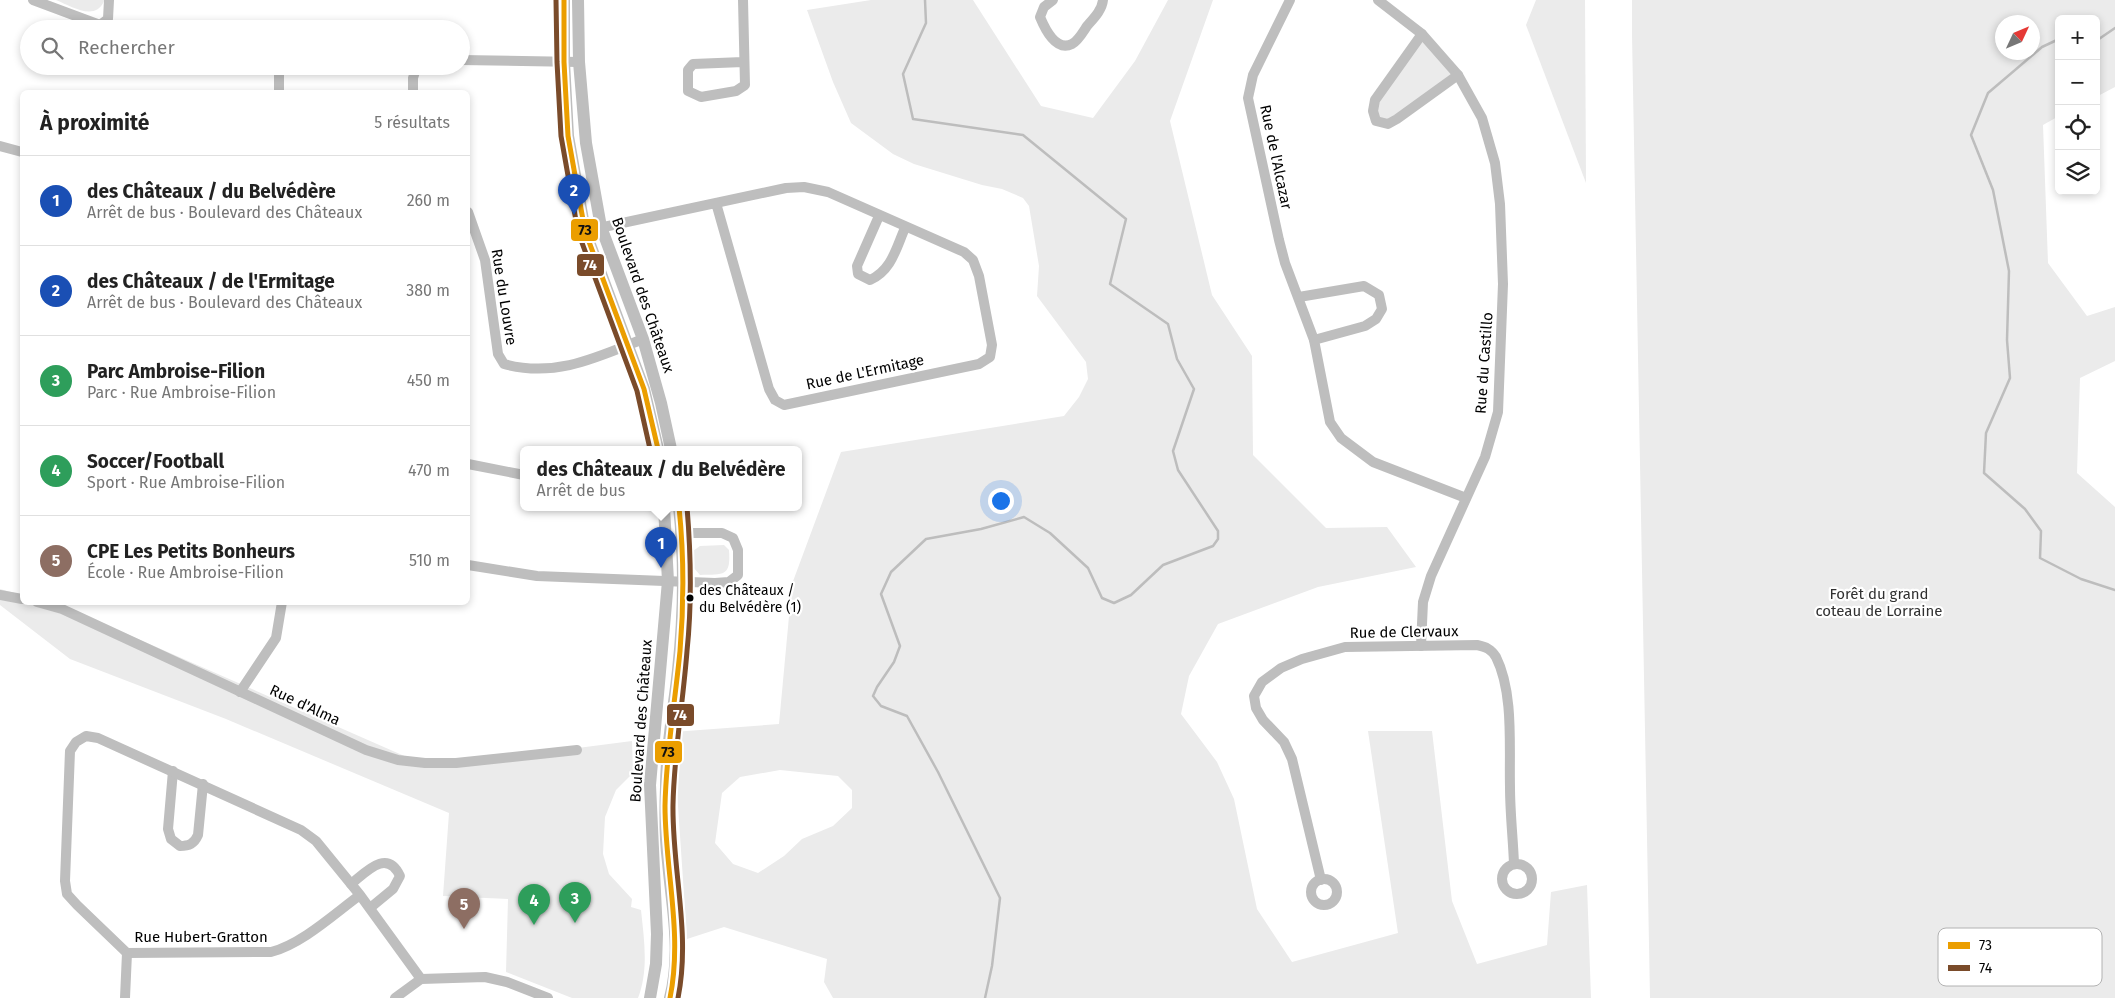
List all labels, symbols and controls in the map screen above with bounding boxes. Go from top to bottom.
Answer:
north arrow [1995,15,2040,60]
map controls [2055,15,2100,195]
button: + [2055,15,2100,60]
search box [20,20,470,75]
icon: search [38,34,66,62]
text: Rechercher [78,36,175,59]
button: − [2055,60,2100,105]
street label: Rue de l'Alcazar [1256,103,1296,211]
button: locate [2055,105,2100,150]
text: À proximité [40,110,149,136]
text: 5 résultats [374,113,450,132]
button: layers [2055,150,2100,195]
pin: 2 [558,174,590,215]
text: des Châteaux / du Belvédère [87,180,336,203]
text: 1 [52,191,60,210]
text: 260 m [407,191,450,210]
text: Arrêt de bus · Boulevard des Châteaux [87,203,362,222]
street label: Boulevard des Châteaux [608,215,678,376]
line badge: 73 [570,218,599,242]
text: 73 [578,222,592,239]
street label: Rue du Louvre [488,248,520,346]
line badge: 74 [576,253,605,277]
text: 74 [583,257,597,274]
text: des Châteaux / de l'Ermitage [87,270,335,293]
text: 2 [52,281,60,300]
text: 380 m [406,281,450,300]
text: Arrêt de bus · Boulevard des Châteaux [87,293,362,312]
street label: Rue du Castillo [1471,311,1497,415]
street label: Rue de L'Ermitage [804,351,926,393]
text: Parc Ambroise-Filion [87,360,265,383]
text: 3 [52,371,60,390]
text: 450 m [407,371,450,390]
text: Parc · Rue Ambroise-Filion [87,383,276,402]
popup [520,446,802,511]
text: Soccer/Football [87,450,224,473]
text: des Châteaux / du Belvédère [537,458,785,481]
text: 4 [51,461,61,480]
text: 470 m [408,461,450,480]
text: Sport · Rue Ambroise-Filion [87,473,285,492]
text: Arrêt de bus [537,481,625,500]
your location [988,488,1014,514]
pin: 1 [645,527,677,568]
text: CPE Les Petits Bonheurs [87,540,295,563]
text: 5 [52,551,60,570]
text: 510 m [409,551,450,570]
text: École · Rue Ambroise-Filion [87,563,284,582]
place label: des Châteaux / du Belvédère (1) [699,582,801,616]
park label: Forêt du grand coteau de Lorraine [1815,585,1943,620]
marker: des Châteaux / du Belvédère (1) [685,593,695,603]
street label: Rue de Clervaux [1349,622,1459,642]
street label: Boulevard des Châteaux [626,638,656,803]
street label: Rue d'Alma [267,681,343,729]
line badge: 74 [666,703,695,727]
text: 74 [673,707,687,724]
line badge: 73 [654,740,683,764]
text: 73 [661,744,675,761]
pin: 3 [559,882,591,923]
pin: 4 [518,884,550,925]
pin: 5 [448,888,480,929]
street label: Rue Hubert-Gratton [134,928,268,946]
legend [1938,928,2102,986]
text: 73 [1979,937,1992,954]
text: 74 [1979,960,1993,977]

